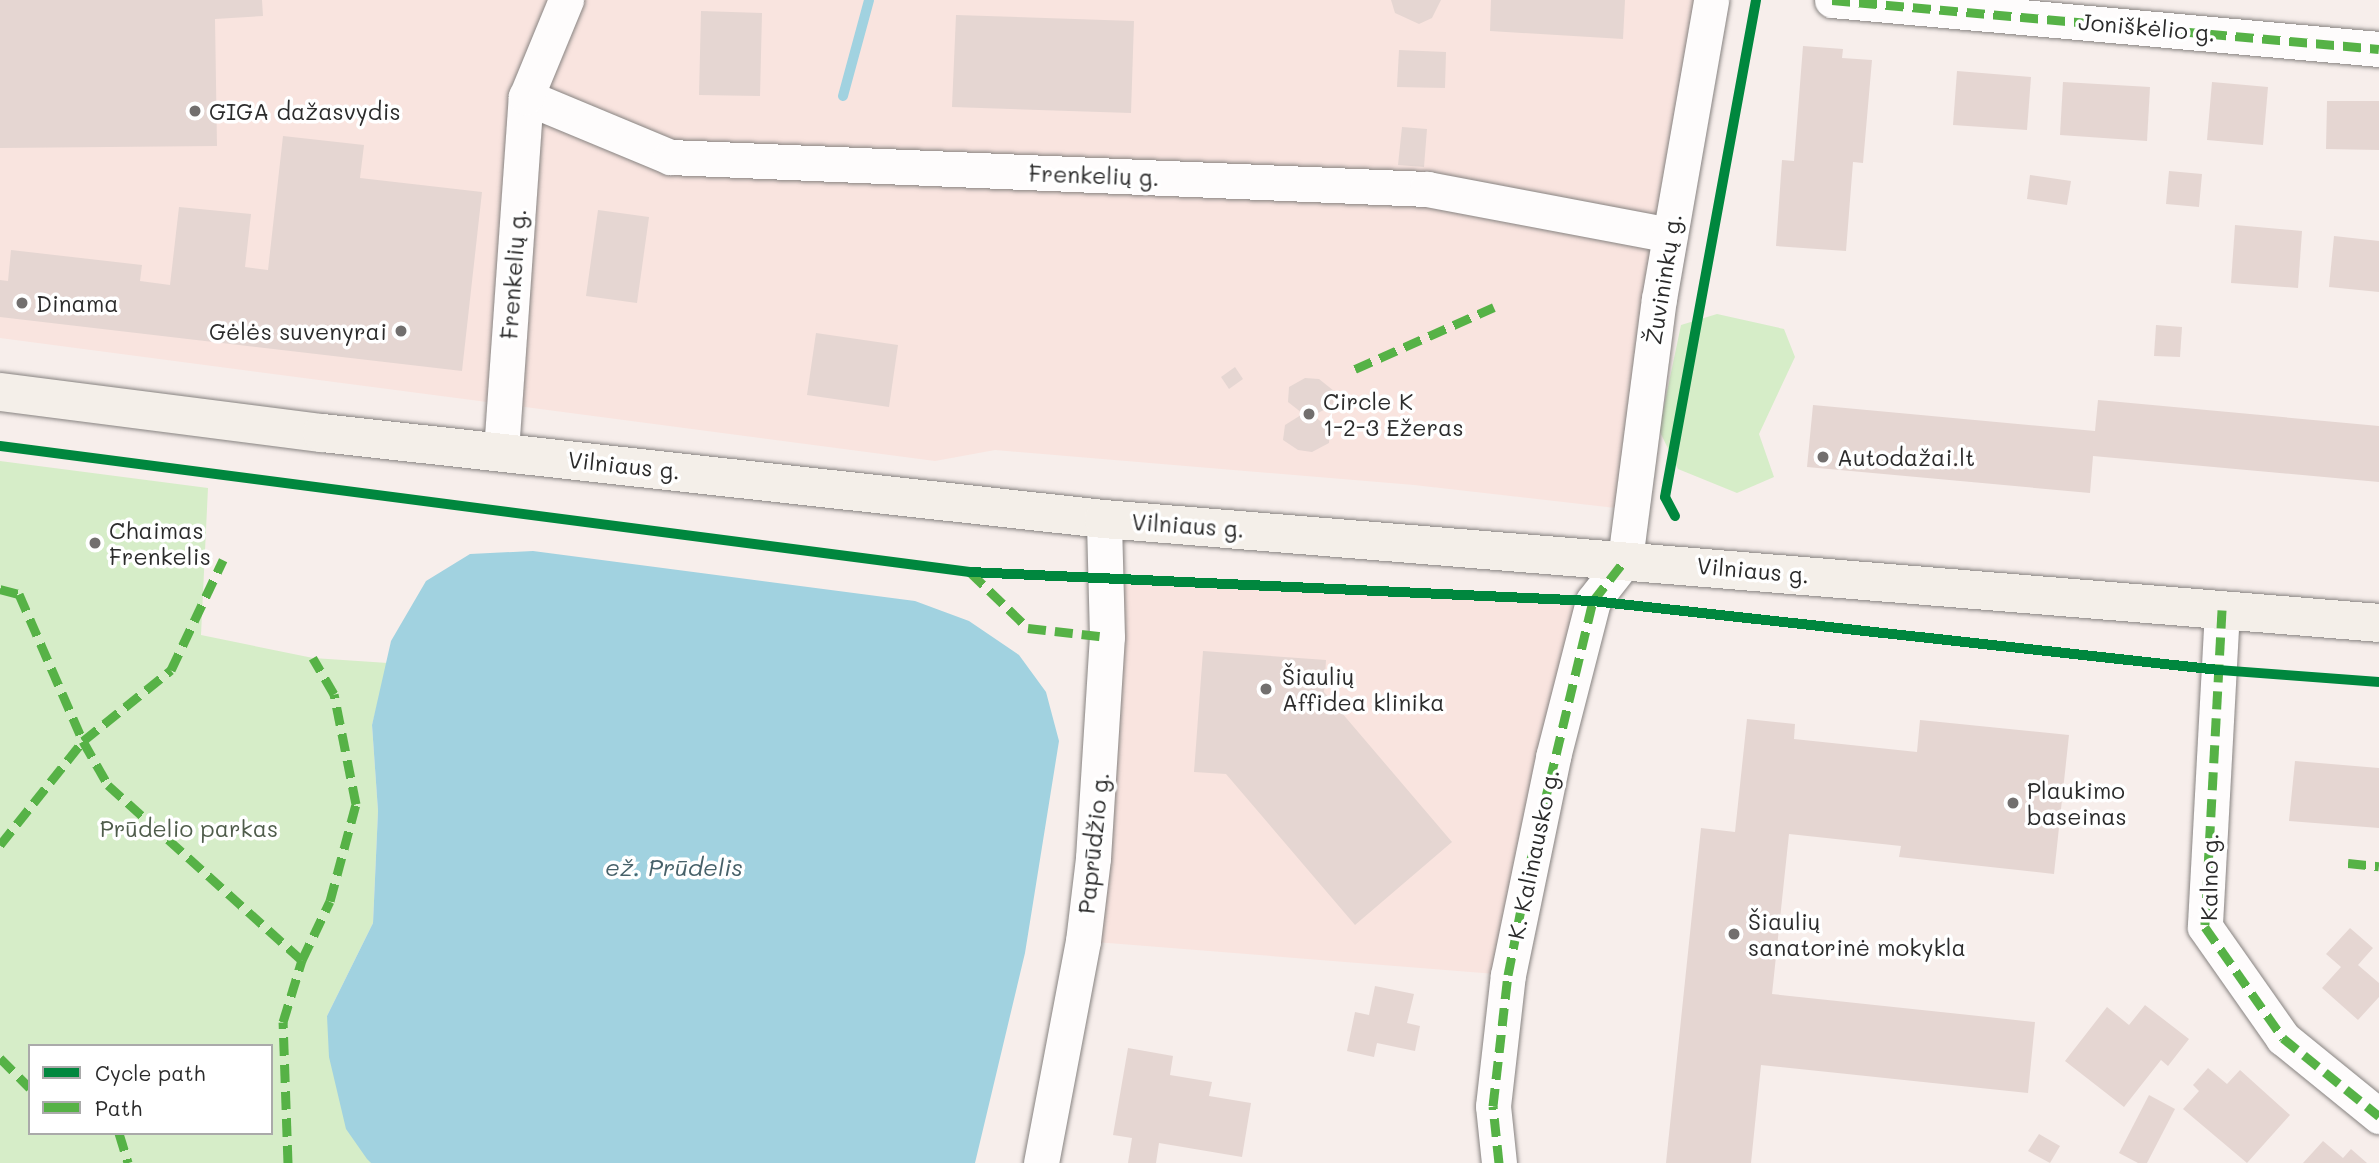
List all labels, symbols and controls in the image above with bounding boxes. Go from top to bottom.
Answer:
street label: Joniškėlio g. [2077,7,2217,47]
place label: GIGA dažasvydis [209,97,401,125]
marker: GIGA dažasvydis [187,103,203,119]
street label: Frenkelių g. [1028,159,1160,191]
street label: Frenkelių g. [495,208,531,340]
street label: Žuvininkų g. [1639,212,1687,346]
place label: Dinama [36,289,119,317]
marker: Dinama [14,295,30,311]
place label: Gėlės suvenyrai [209,317,387,345]
marker: Gėlės suvenyrai [393,323,409,339]
place label: Circle K 1-2-3 Ežeras [1323,387,1464,441]
marker: Circle K 1-2-3 Ežeras [1301,406,1317,422]
place label: Autodažai.lt [1837,443,1975,471]
street label: Vilniaus g. [566,445,682,485]
marker: Autodažai.lt [1815,449,1831,465]
street label: Vilniaus g. [1131,507,1245,543]
place label: Chaimas Frenkelis [109,516,211,570]
marker: Chaimas Frenkelis [87,535,103,551]
street label: Vilniaus g. [1696,551,1810,589]
place label: Šiaulių Affidea klinika [1282,662,1445,716]
marker: Šiaulių Affidea klinika [1256,679,1276,699]
street label: K. Kalinausko g. [1501,766,1565,942]
street label: Paprūdžio g. [1072,771,1114,915]
place label: Plaukimo baseinas [2027,776,2127,830]
marker: Plaukimo baseinas [2005,795,2021,811]
park label: Prūdelio parkas [100,814,278,842]
street label: Kalno g. [2194,833,2224,921]
water label: ež. Prūdelis [605,853,743,881]
place label: Šiaulių sanatorinė mokykla [1748,907,1966,961]
marker: Šiaulių sanatorinė mokykla [1726,926,1742,942]
legend [28,1044,273,1135]
text: Cycle path [95,1059,205,1086]
text: Path [95,1094,142,1121]

